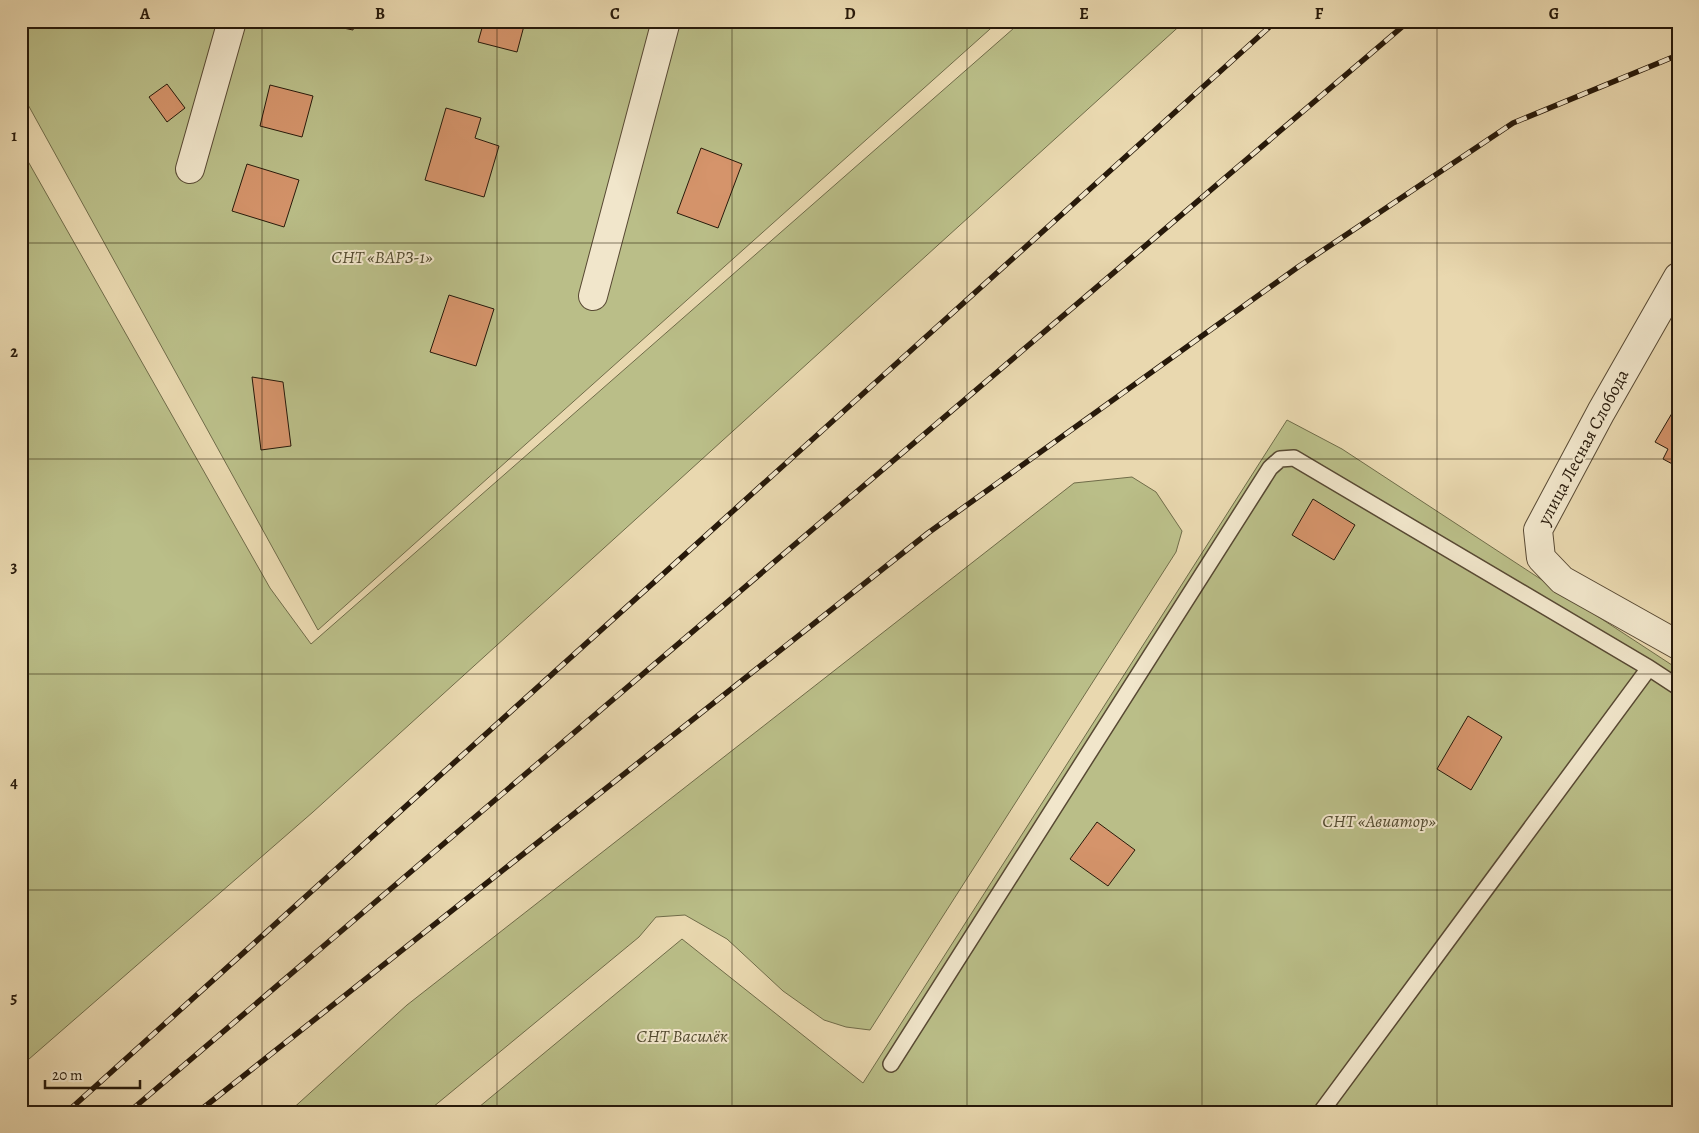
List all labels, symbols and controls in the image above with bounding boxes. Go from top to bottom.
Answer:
text: A [139,3,151,25]
text: B [375,3,385,25]
text: C [610,3,620,25]
text: D [844,3,856,25]
text: E [1079,3,1089,25]
text: F [1315,3,1324,25]
text: G [1549,3,1559,25]
text: 1 [11,125,17,147]
park label: СНТ «ВАРЗ-1» [331,245,433,269]
text: 2 [10,341,18,363]
street label: улица Лесная Слобода [1531,364,1635,530]
text: 3 [11,556,18,578]
text: 4 [10,772,18,794]
park label: СНТ «Авиатор» [1322,809,1436,833]
text: 5 [11,987,18,1009]
park label: СНТ Василёк [636,1024,728,1048]
scale bar [45,1058,140,1090]
text: 20 m [52,1065,83,1085]

